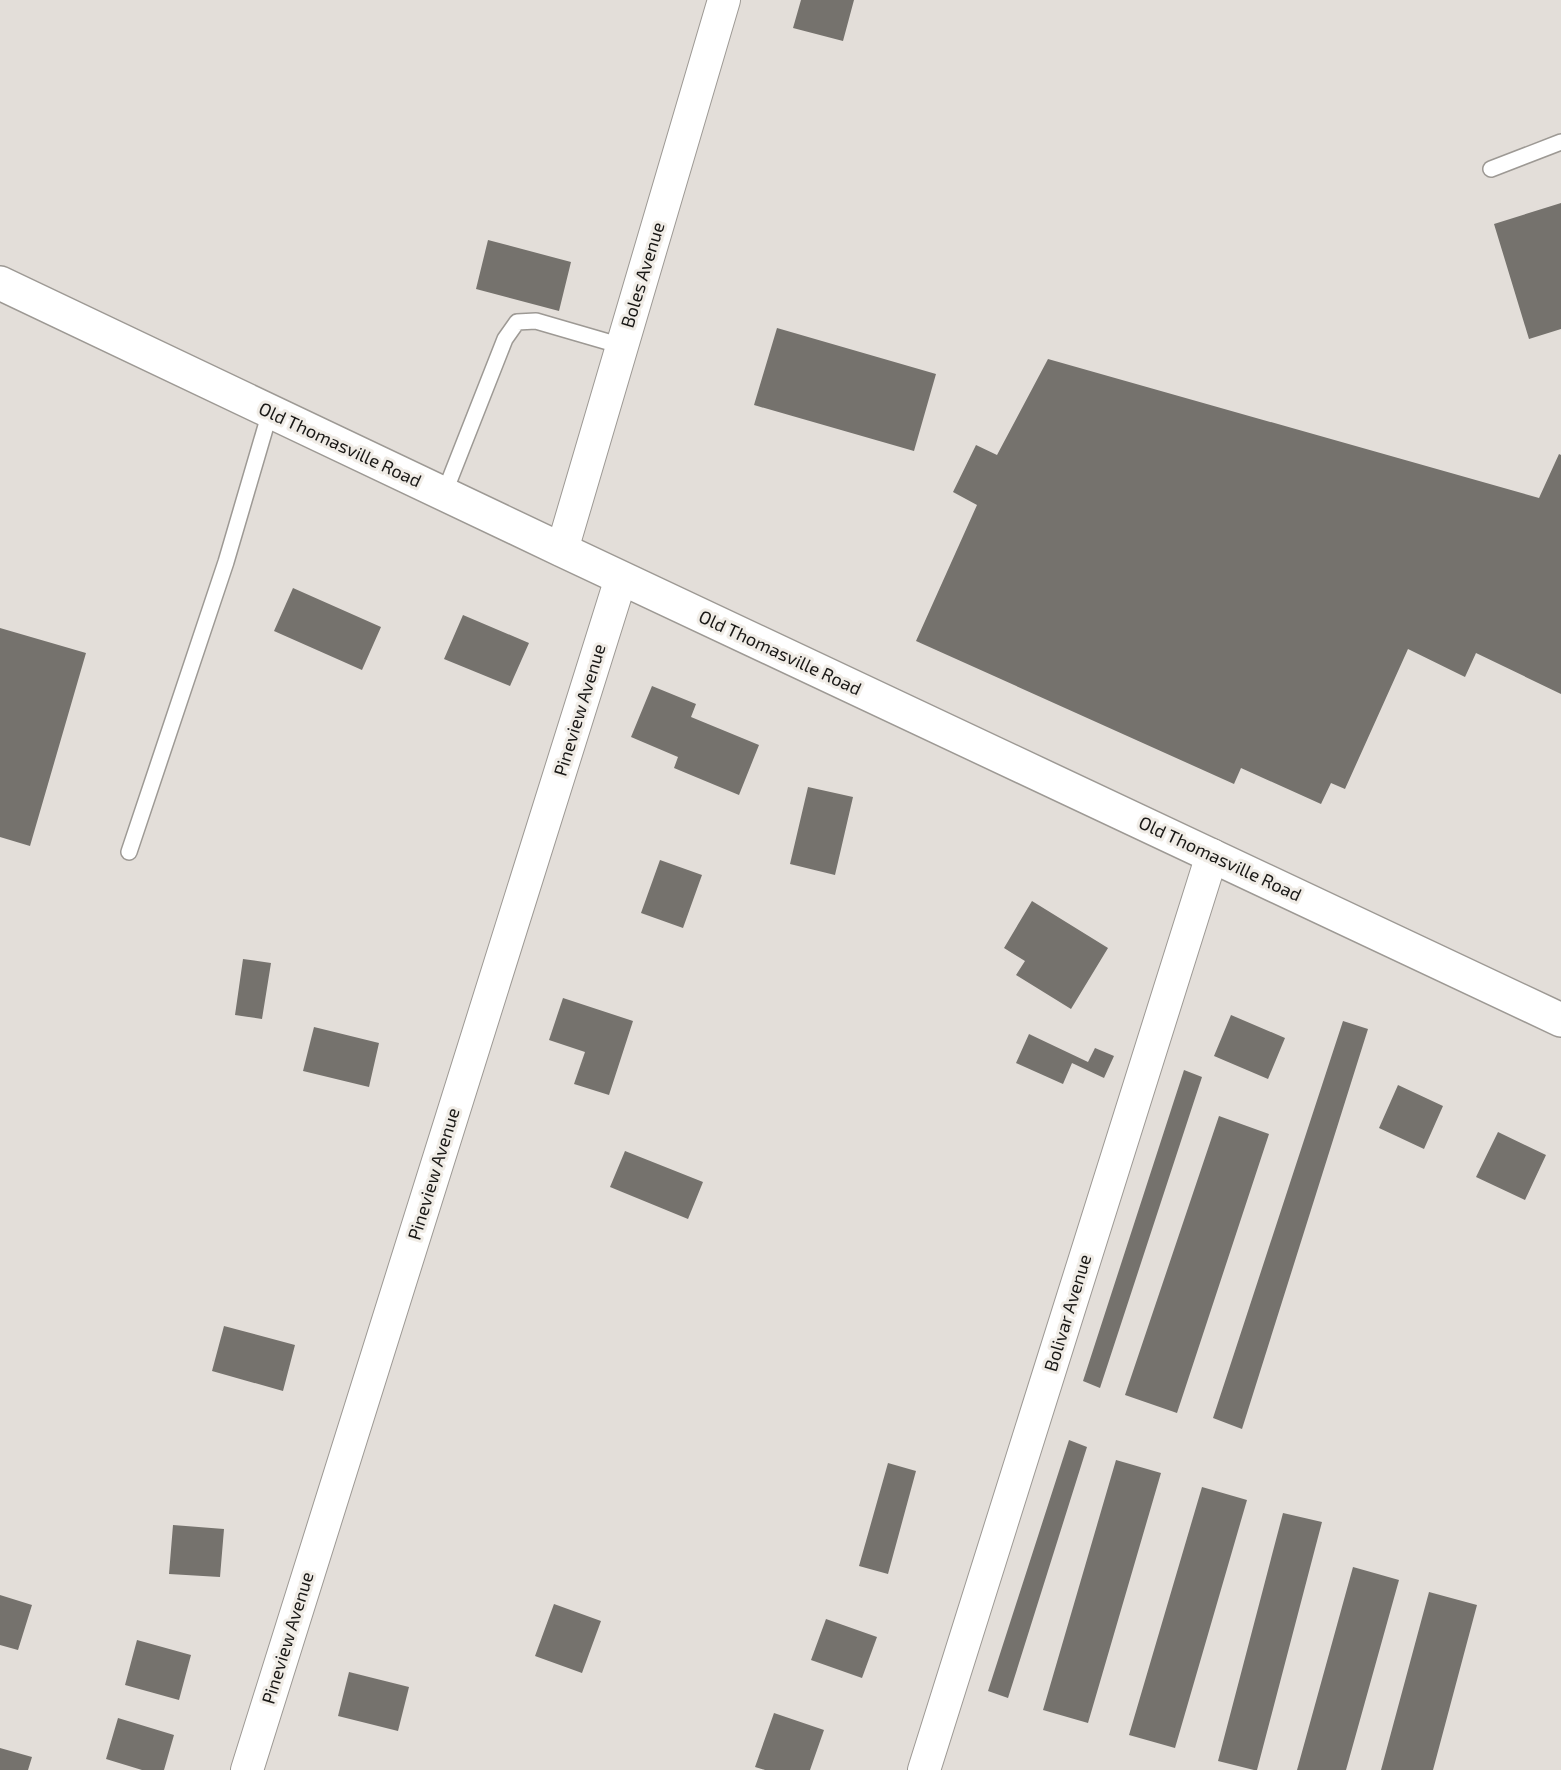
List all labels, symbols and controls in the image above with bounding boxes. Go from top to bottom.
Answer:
street label: Boles Avenue [616,219,669,330]
street label: Old Thomasville Road [256,397,425,491]
street label: Old Thomasville Road [696,605,865,699]
street label: Pineview Avenue [548,641,610,779]
street label: Old Thomasville Road [1136,811,1305,905]
street label: Pineview Avenue [402,1105,464,1243]
street label: Bolivar Avenue [1039,1252,1095,1374]
street label: Pineview Avenue [256,1569,318,1707]

